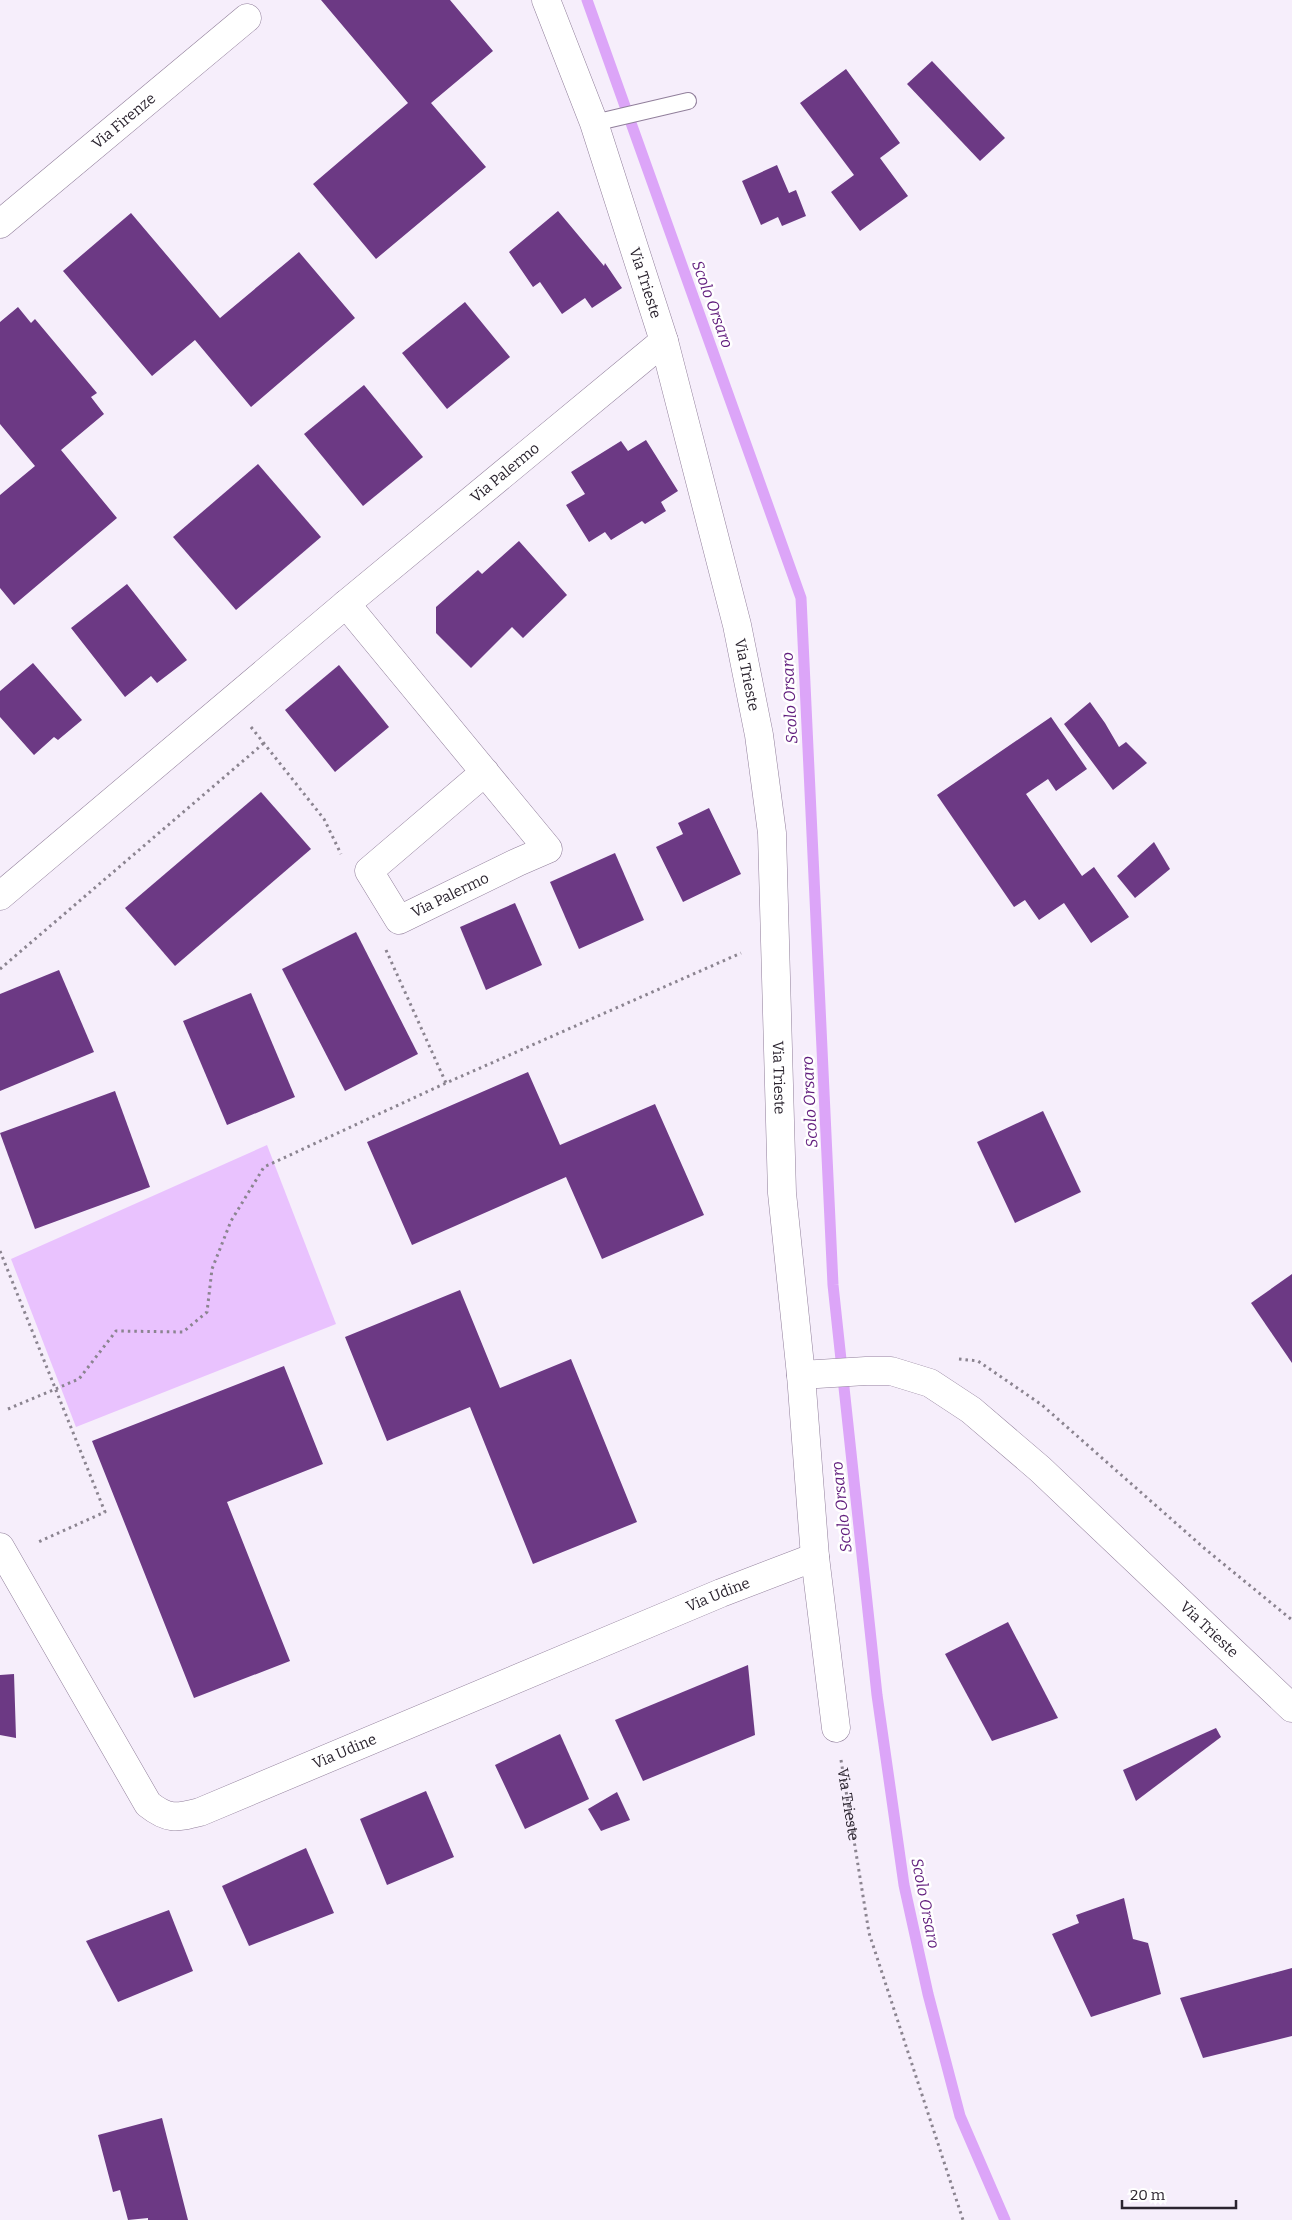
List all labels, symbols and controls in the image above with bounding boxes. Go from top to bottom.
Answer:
street label: Via Firenze [88,89,159,153]
street label: Via Trieste [626,245,665,321]
water label: Scolo Orsaro [688,258,737,351]
street label: Via Palermo [467,439,543,506]
street label: Via Trieste [731,637,763,713]
water label: Scolo Orsaro [778,652,801,744]
street label: Via Palermo [408,869,492,921]
street label: Via Trieste [769,1041,789,1115]
water label: Scolo Orsaro [798,1056,821,1148]
water label: Scolo Orsaro [827,1460,856,1554]
street label: Via Udine [683,1574,752,1616]
street label: Via Trieste [1176,1598,1242,1661]
street label: Via Udine [310,1730,379,1773]
street label: Via Trieste [833,1767,863,1842]
water label: Scolo Orsaro [907,1856,944,1950]
scale bar [1122,2178,1236,2210]
text: 20 m [1130,2186,1166,2204]

